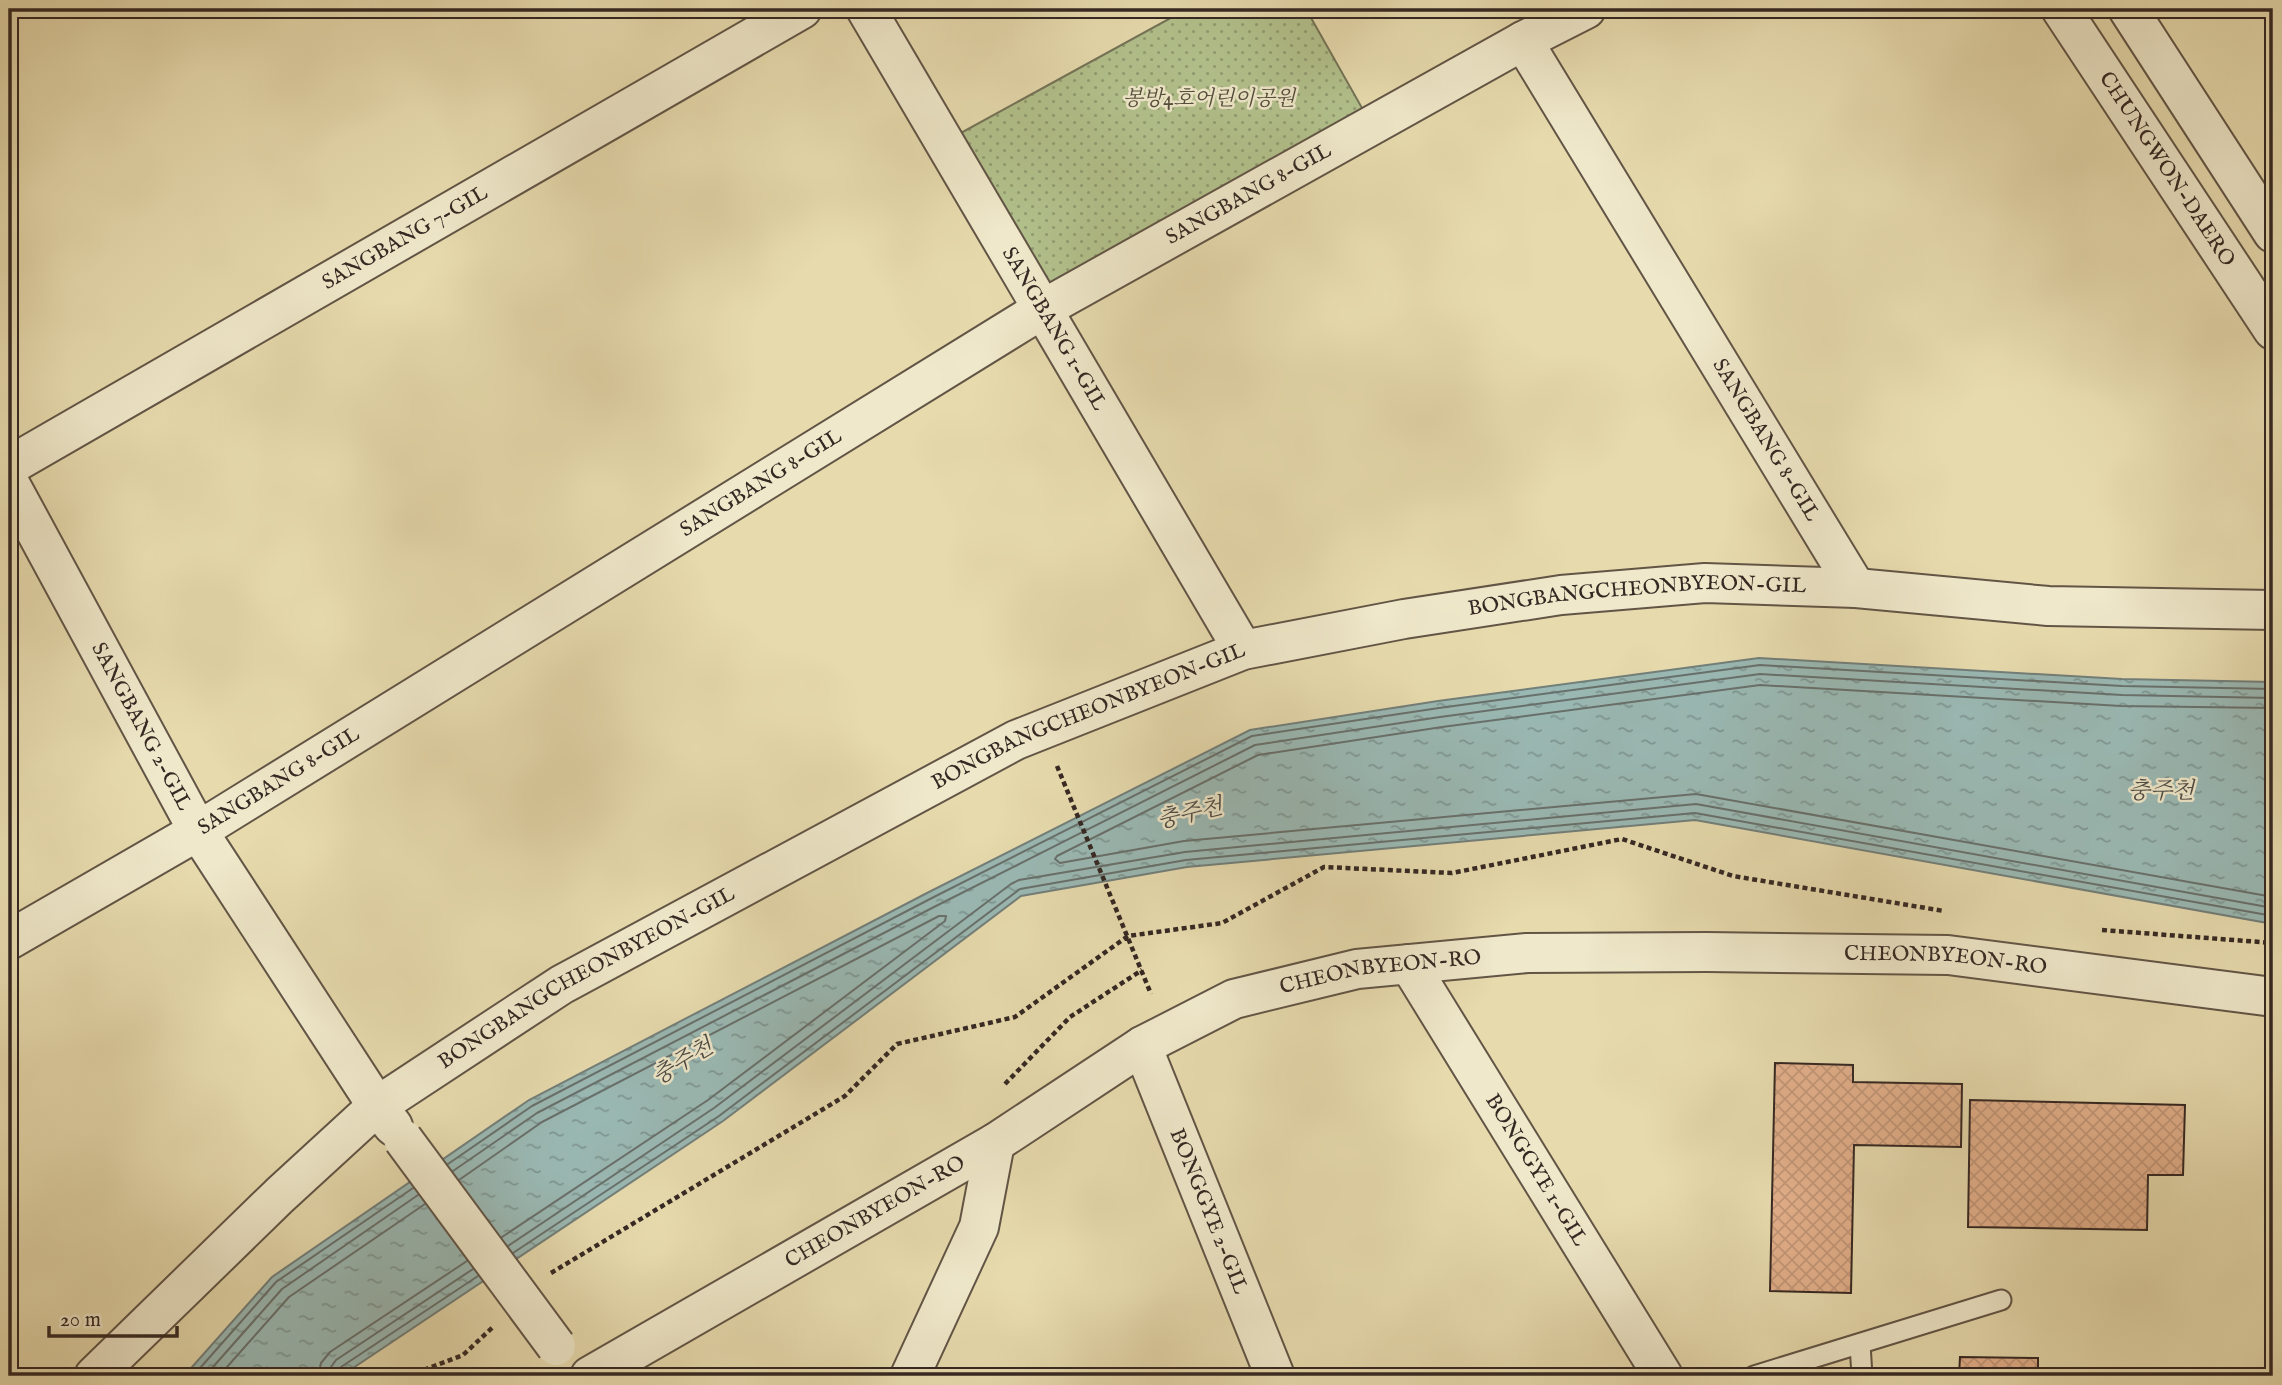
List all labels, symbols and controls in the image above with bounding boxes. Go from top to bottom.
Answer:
street label: CHUNGWON-DAERO [2093,67,2241,272]
park label: 봉방4호어린이공원 [1123,86,1297,113]
street label: SANGBANG 8-GIL [1161,137,1336,251]
street label: SANGBANG 7-GIL [317,179,493,296]
street label: SANGBANG 1-GIL [996,242,1113,415]
street label: SANGBANG 8-GIL [1706,354,1826,526]
street label: SANGBANG 8-GIL [675,423,847,543]
street label: BONGBANGCHEONBYEON-GIL [1466,569,1807,623]
street label: BONGBANGCHEONBYEON-GIL [927,637,1249,796]
street label: SANGBANG 2-GIL [85,638,198,815]
street label: SANGBANG 8-GIL [193,721,365,841]
water label: 충주천 [2128,777,2196,806]
water label: 충주천 [1154,792,1227,836]
street label: BONGBANGCHEONBYEON-GIL [433,880,739,1075]
street label: CHEONBYEON-RO [1844,940,2049,981]
street label: CHEONBYEON-RO [1277,944,1482,1001]
water label: 충주천 [647,1031,721,1092]
street label: BONGGYE 1-GIL [1479,1089,1593,1251]
street label: BONGGYE 2-GIL [1163,1124,1254,1298]
street label: CHEONBYEON-RO [780,1149,970,1274]
scale bar [49,1294,177,1338]
text: 20 m [60,1307,101,1334]

